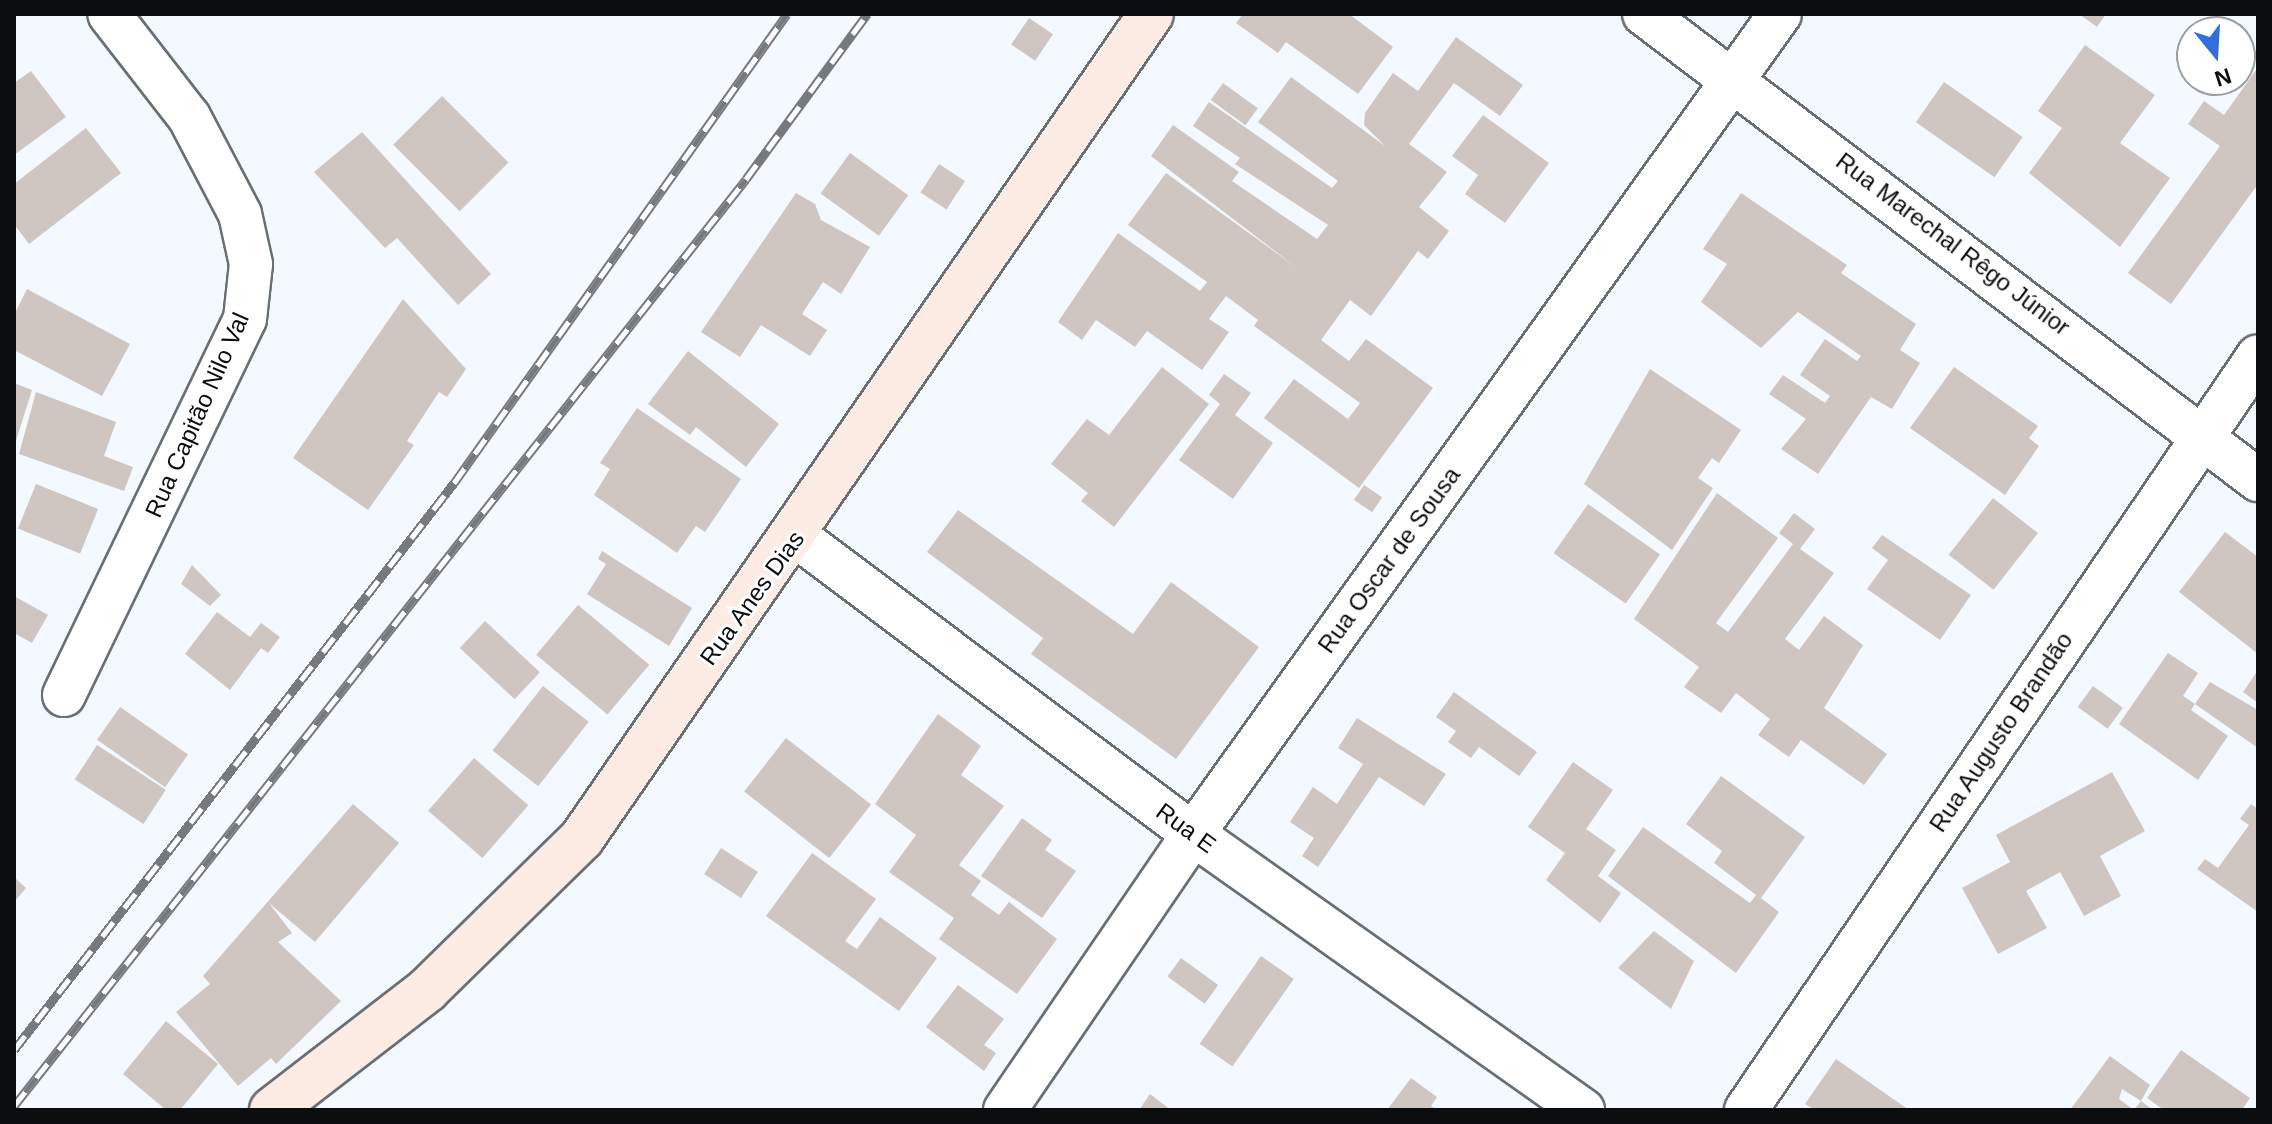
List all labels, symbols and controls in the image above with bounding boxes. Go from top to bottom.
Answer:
north arrow [2176,16,2256,96]
text: N [2212,63,2234,92]
street label: Rua Marechal Rêgo Júnior [1830,147,2076,341]
street label: Rua Capitão Nilo Val [139,308,255,522]
street label: Rua Oscar de Sousa [1312,461,1466,659]
street label: Rua Anes Dias [693,525,811,671]
street label: Rua Augusto Brandão [1923,626,2079,838]
street label: Rua E [1151,797,1221,859]

